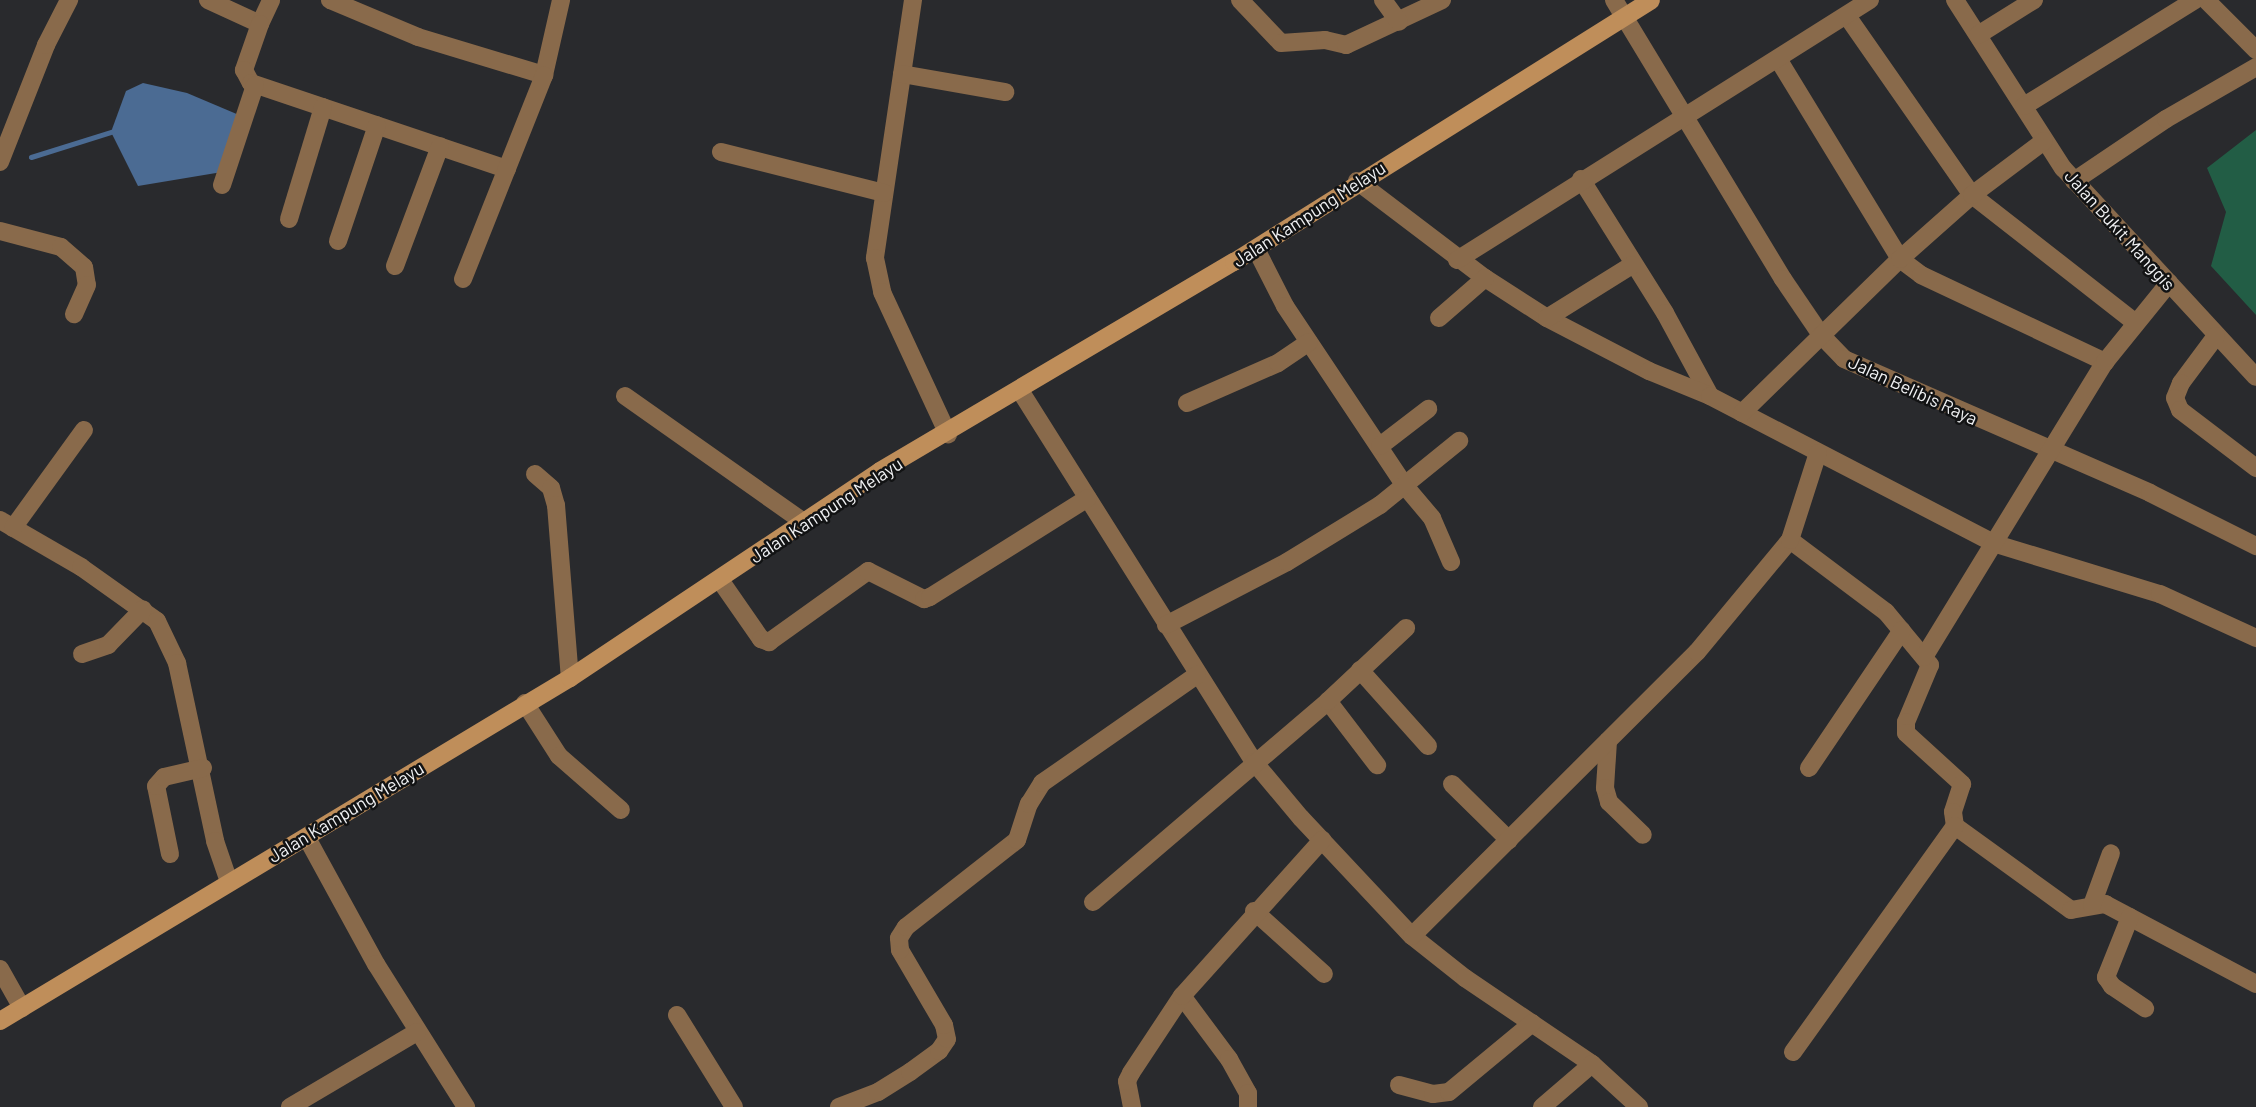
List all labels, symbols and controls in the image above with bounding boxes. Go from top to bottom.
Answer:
street label: Jalan Kampung Melayu [1229,157,1389,271]
street label: Jalan Bukit Manggis [2060,165,2180,295]
street label: Jalan Belibis Raya [1845,351,1981,429]
street label: Jalan Kampung Melayu [746,453,906,567]
street label: Jalan Kampung Melayu [264,757,428,867]

